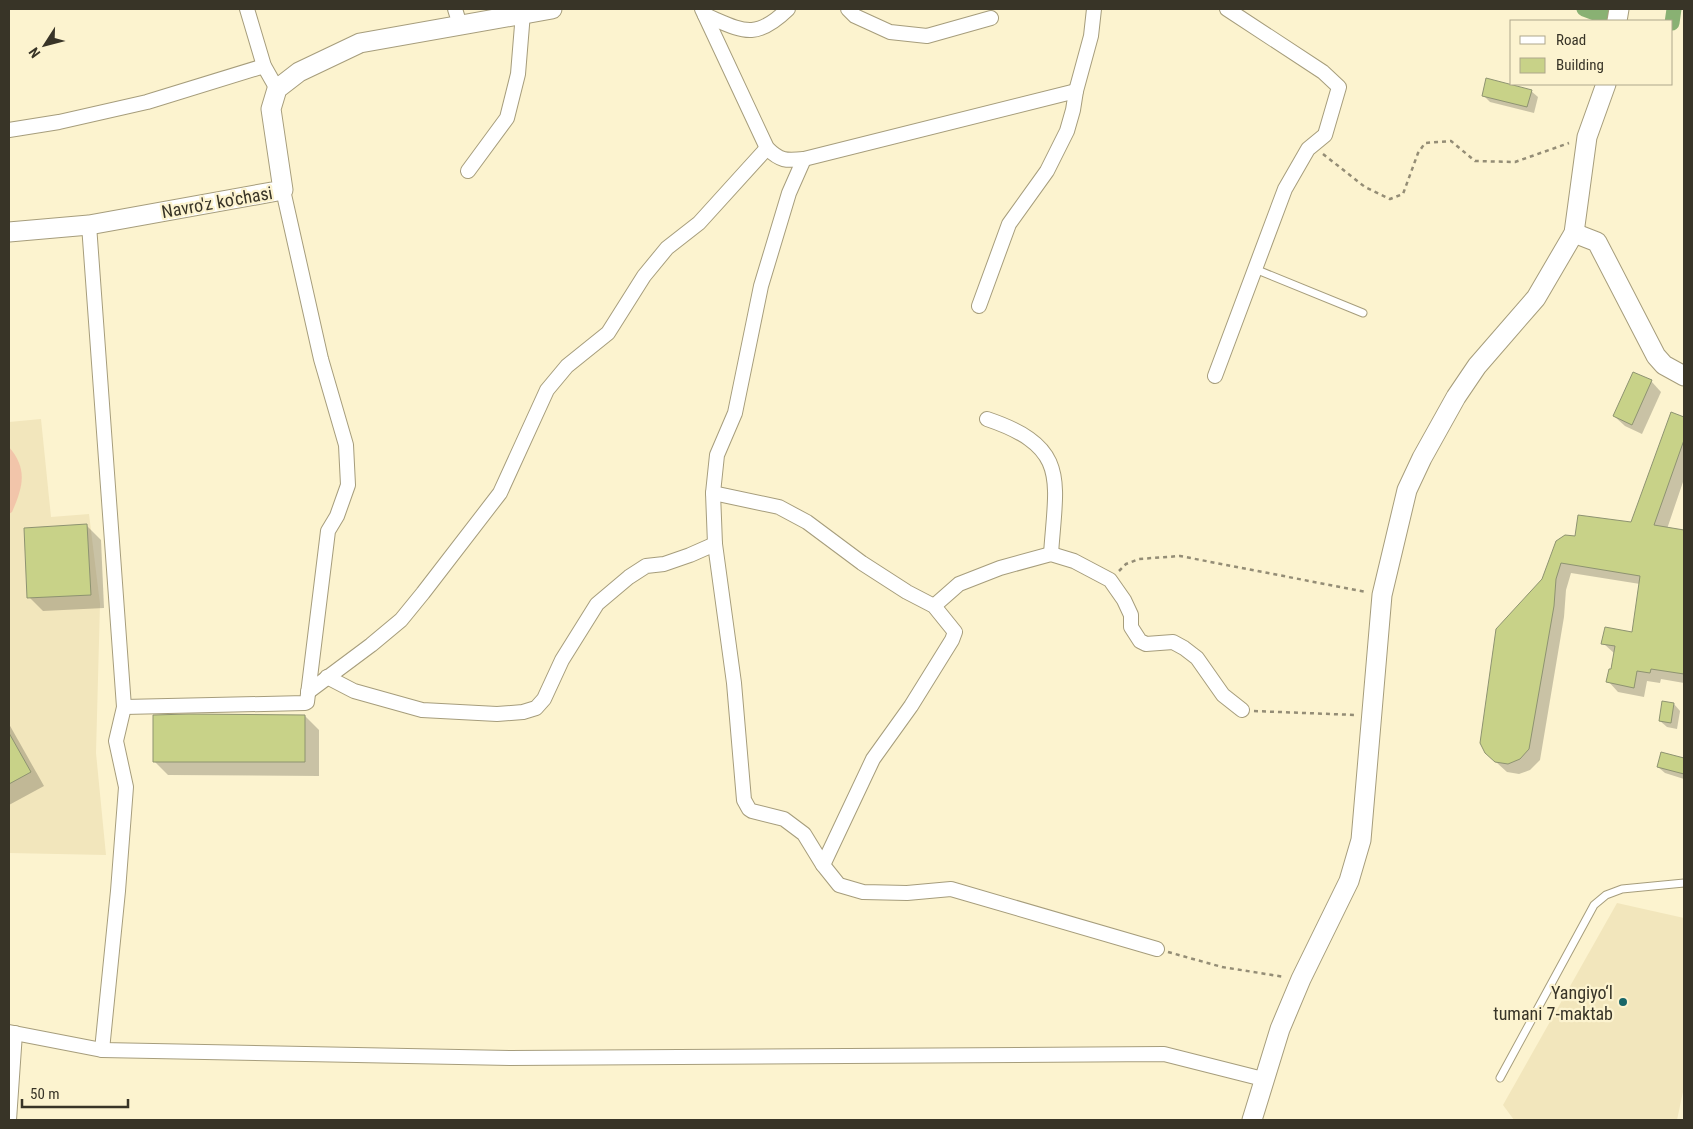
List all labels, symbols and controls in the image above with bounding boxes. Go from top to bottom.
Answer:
north arrow [20,20,70,70]
legend [1510,20,1673,85]
text: Road [1556,31,1586,49]
text: N [25,44,43,61]
text: Building [1556,56,1604,74]
street label: Navro'z ko'chasi [160,182,274,222]
place label: Yangiyo‘l tumani 7-maktab [1493,982,1613,1024]
marker: Yangiyo‘l tumani 7-maktab [1617,996,1629,1008]
scale bar [22,1076,129,1108]
text: 50 m [30,1085,60,1103]

